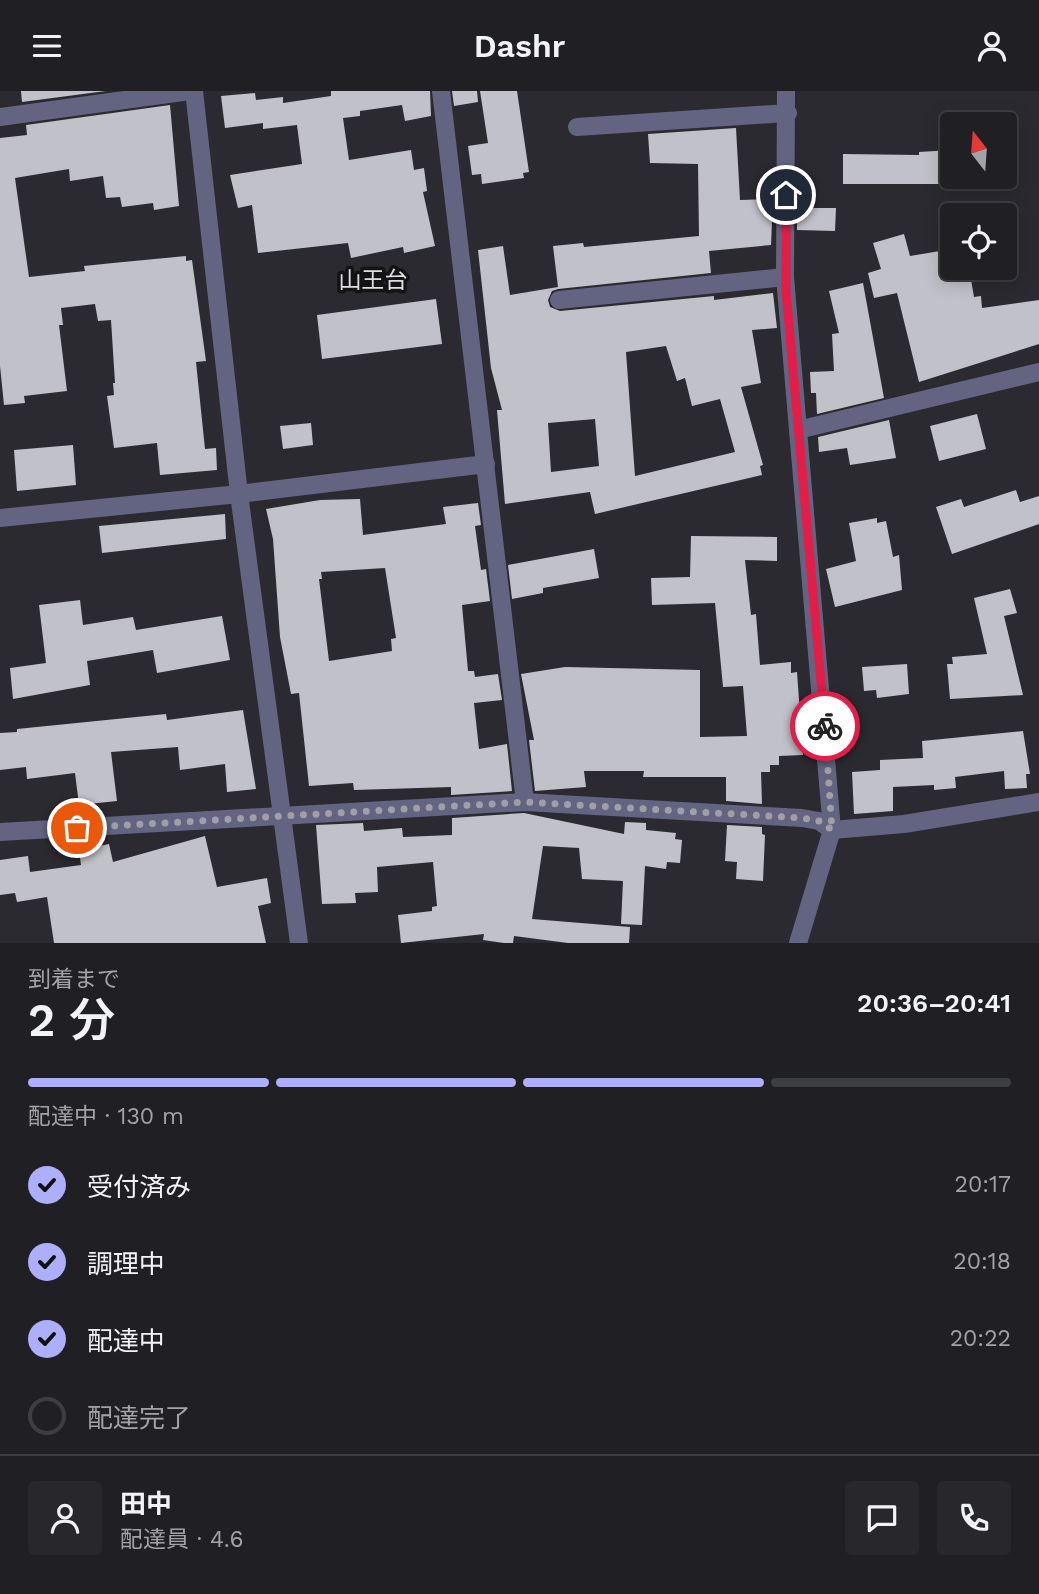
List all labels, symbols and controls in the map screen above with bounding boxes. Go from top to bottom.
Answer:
icon: menu [28,27,66,65]
text: Dashr [474,27,565,65]
icon: person [973,27,1011,65]
north arrow [940,112,1017,189]
map controls [940,112,1017,280]
pin [756,165,816,225]
icon: home [767,176,805,214]
button: locate [940,203,1017,280]
district label: 山王台 [339,267,408,294]
courier [790,691,860,761]
icon: bike [806,707,844,745]
pin [47,798,107,858]
icon: bag [58,809,96,847]
text: 到着まで [28,966,120,993]
text: 20:36–20:41 [857,988,1011,1018]
text: 2 分 [28,993,115,1047]
text: 配達中 · 130 m [28,1103,184,1130]
icon: check [28,1166,66,1204]
text: 20:17 [955,1171,1011,1198]
text: 受付済み [87,1172,191,1202]
icon: check [28,1243,66,1281]
text: 20:18 [953,1248,1011,1275]
text: 調理中 [87,1249,165,1279]
icon: check [28,1320,66,1358]
text: 20:22 [950,1325,1011,1352]
text: 配達中 [87,1326,165,1356]
text: 配達完了 [87,1403,191,1433]
button: person [28,1481,102,1555]
button: chat [845,1481,919,1555]
button: phone [937,1481,1011,1555]
text: 田中 [120,1489,172,1519]
text: 配達員 · 4.6 [120,1526,243,1553]

